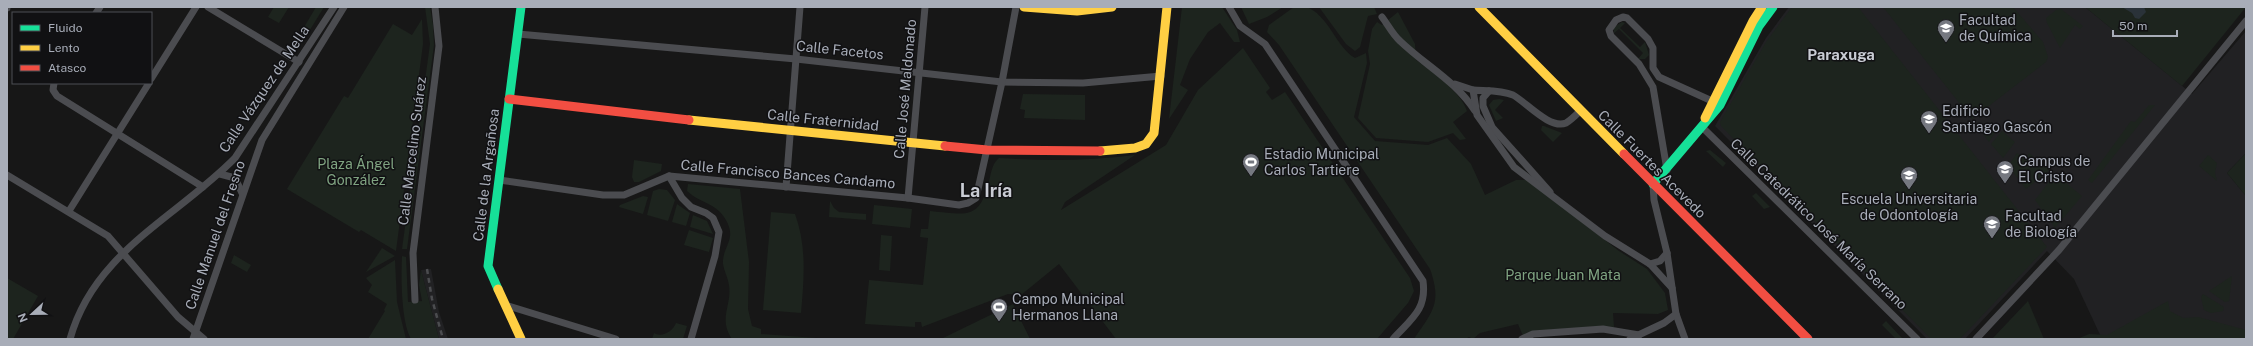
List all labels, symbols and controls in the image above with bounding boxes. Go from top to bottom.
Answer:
legend [12,12,152,84]
place label: Facultad de Química [1959,12,2032,44]
scale bar [2113,12,2177,38]
street label: Calle José Maldonado [891,18,919,160]
school or university icon: Facultad de Química [1936,18,1956,43]
text: 50 m [2119,19,2147,33]
text: Fluido [48,21,83,35]
street label: Calle Vázquez de Mella [216,23,312,155]
street label: Calle Facetos [796,37,884,63]
text: Lento [48,41,80,55]
district label: Paraxuga [1807,46,1875,63]
text: Atasco [48,61,87,75]
street label: Calle Marcelino Suárez [395,76,429,226]
place label: Edificio Santiago Gascón [1942,103,2052,135]
street label: Calle Fraternidad [766,106,880,134]
street label: Calle Fuertes Acevedo [1595,107,1709,221]
street label: Calle de la Argañosa [470,108,502,242]
school or university icon: Edificio Santiago Gascón [1919,109,1939,134]
street label: Calle Catedrático José María Serrano [1728,135,1911,313]
place label: Estadio Municipal Carlos Tartiere [1264,146,1379,178]
sports icon: Estadio Municipal Carlos Tartiere [1241,152,1261,177]
place label: Campus de El Cristo [2018,153,2090,185]
park label: Plaza Ángel González [317,155,395,188]
street label: Calle Francisco Bances Candamo [680,157,896,191]
street label: Calle Manuel del Fresno [182,158,248,312]
school or university icon: Campus de El Cristo [1995,159,2015,184]
school or university icon: Escuela Universitaria de Odontología [1899,165,1919,190]
district label: La Iría [960,180,1012,201]
place label: Escuela Universitaria de Odontología [1841,191,1977,223]
place label: Facultad de Biología [2005,208,2077,240]
school or university icon: Facultad de Biología [1982,214,2002,239]
park label: Parque Juan Mata [1505,267,1621,283]
place label: Campo Municipal Hermanos Llana [1012,291,1124,323]
north arrow [12,294,52,334]
sports icon: Campo Municipal Hermanos Llana [989,297,1009,322]
text: N [16,312,30,324]

